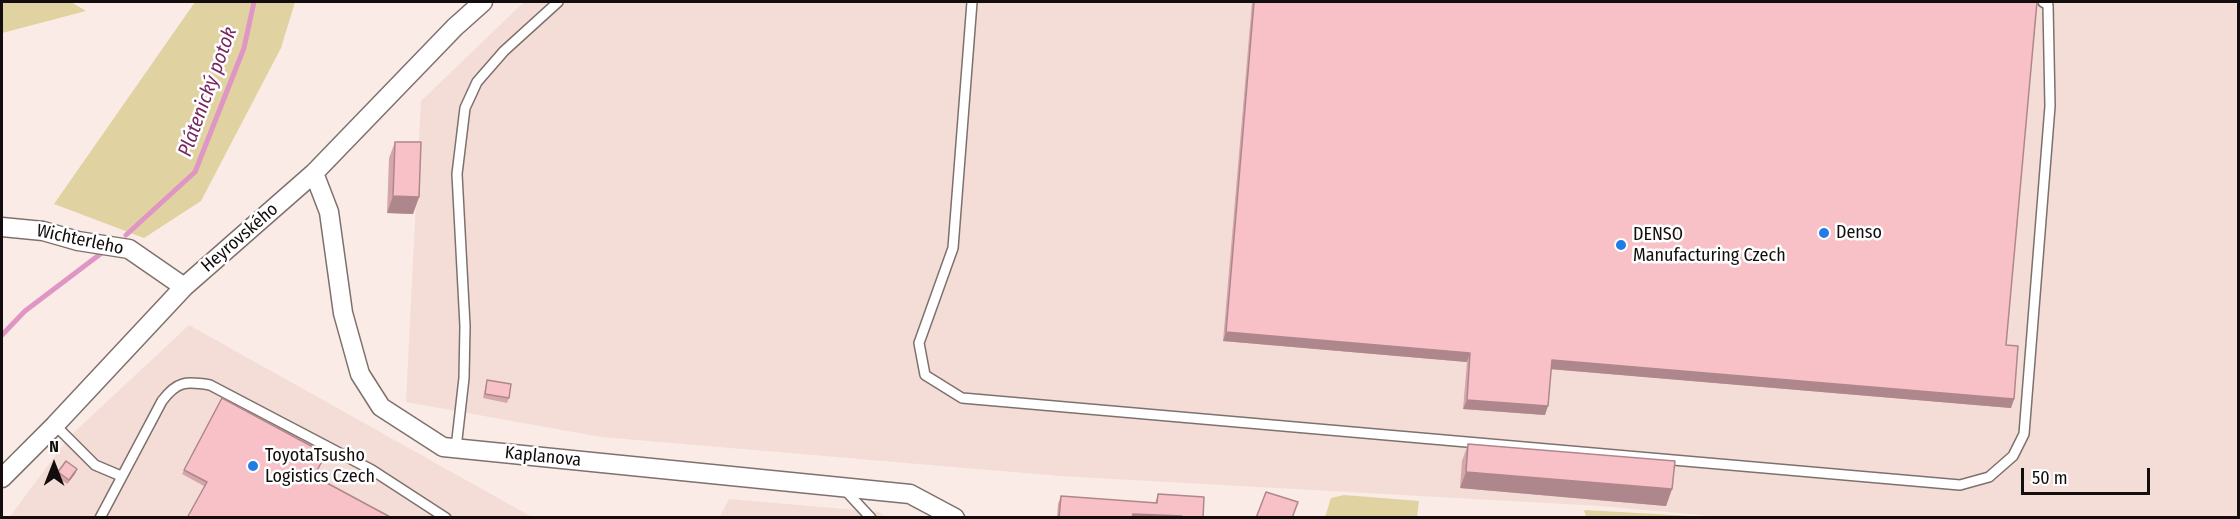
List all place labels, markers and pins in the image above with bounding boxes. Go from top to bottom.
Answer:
place label: Denso [1836,222,1882,244]
place label: DENSO Manufacturing Czech [1633,224,1786,266]
marker: Denso [1817,226,1831,240]
marker: DENSO Manufacturing Czech [1614,238,1628,252]
place label: ToyotaTsusho Logistics Czech [265,445,375,488]
marker: ToyotaTsusho Logistics Czech [246,459,260,473]

